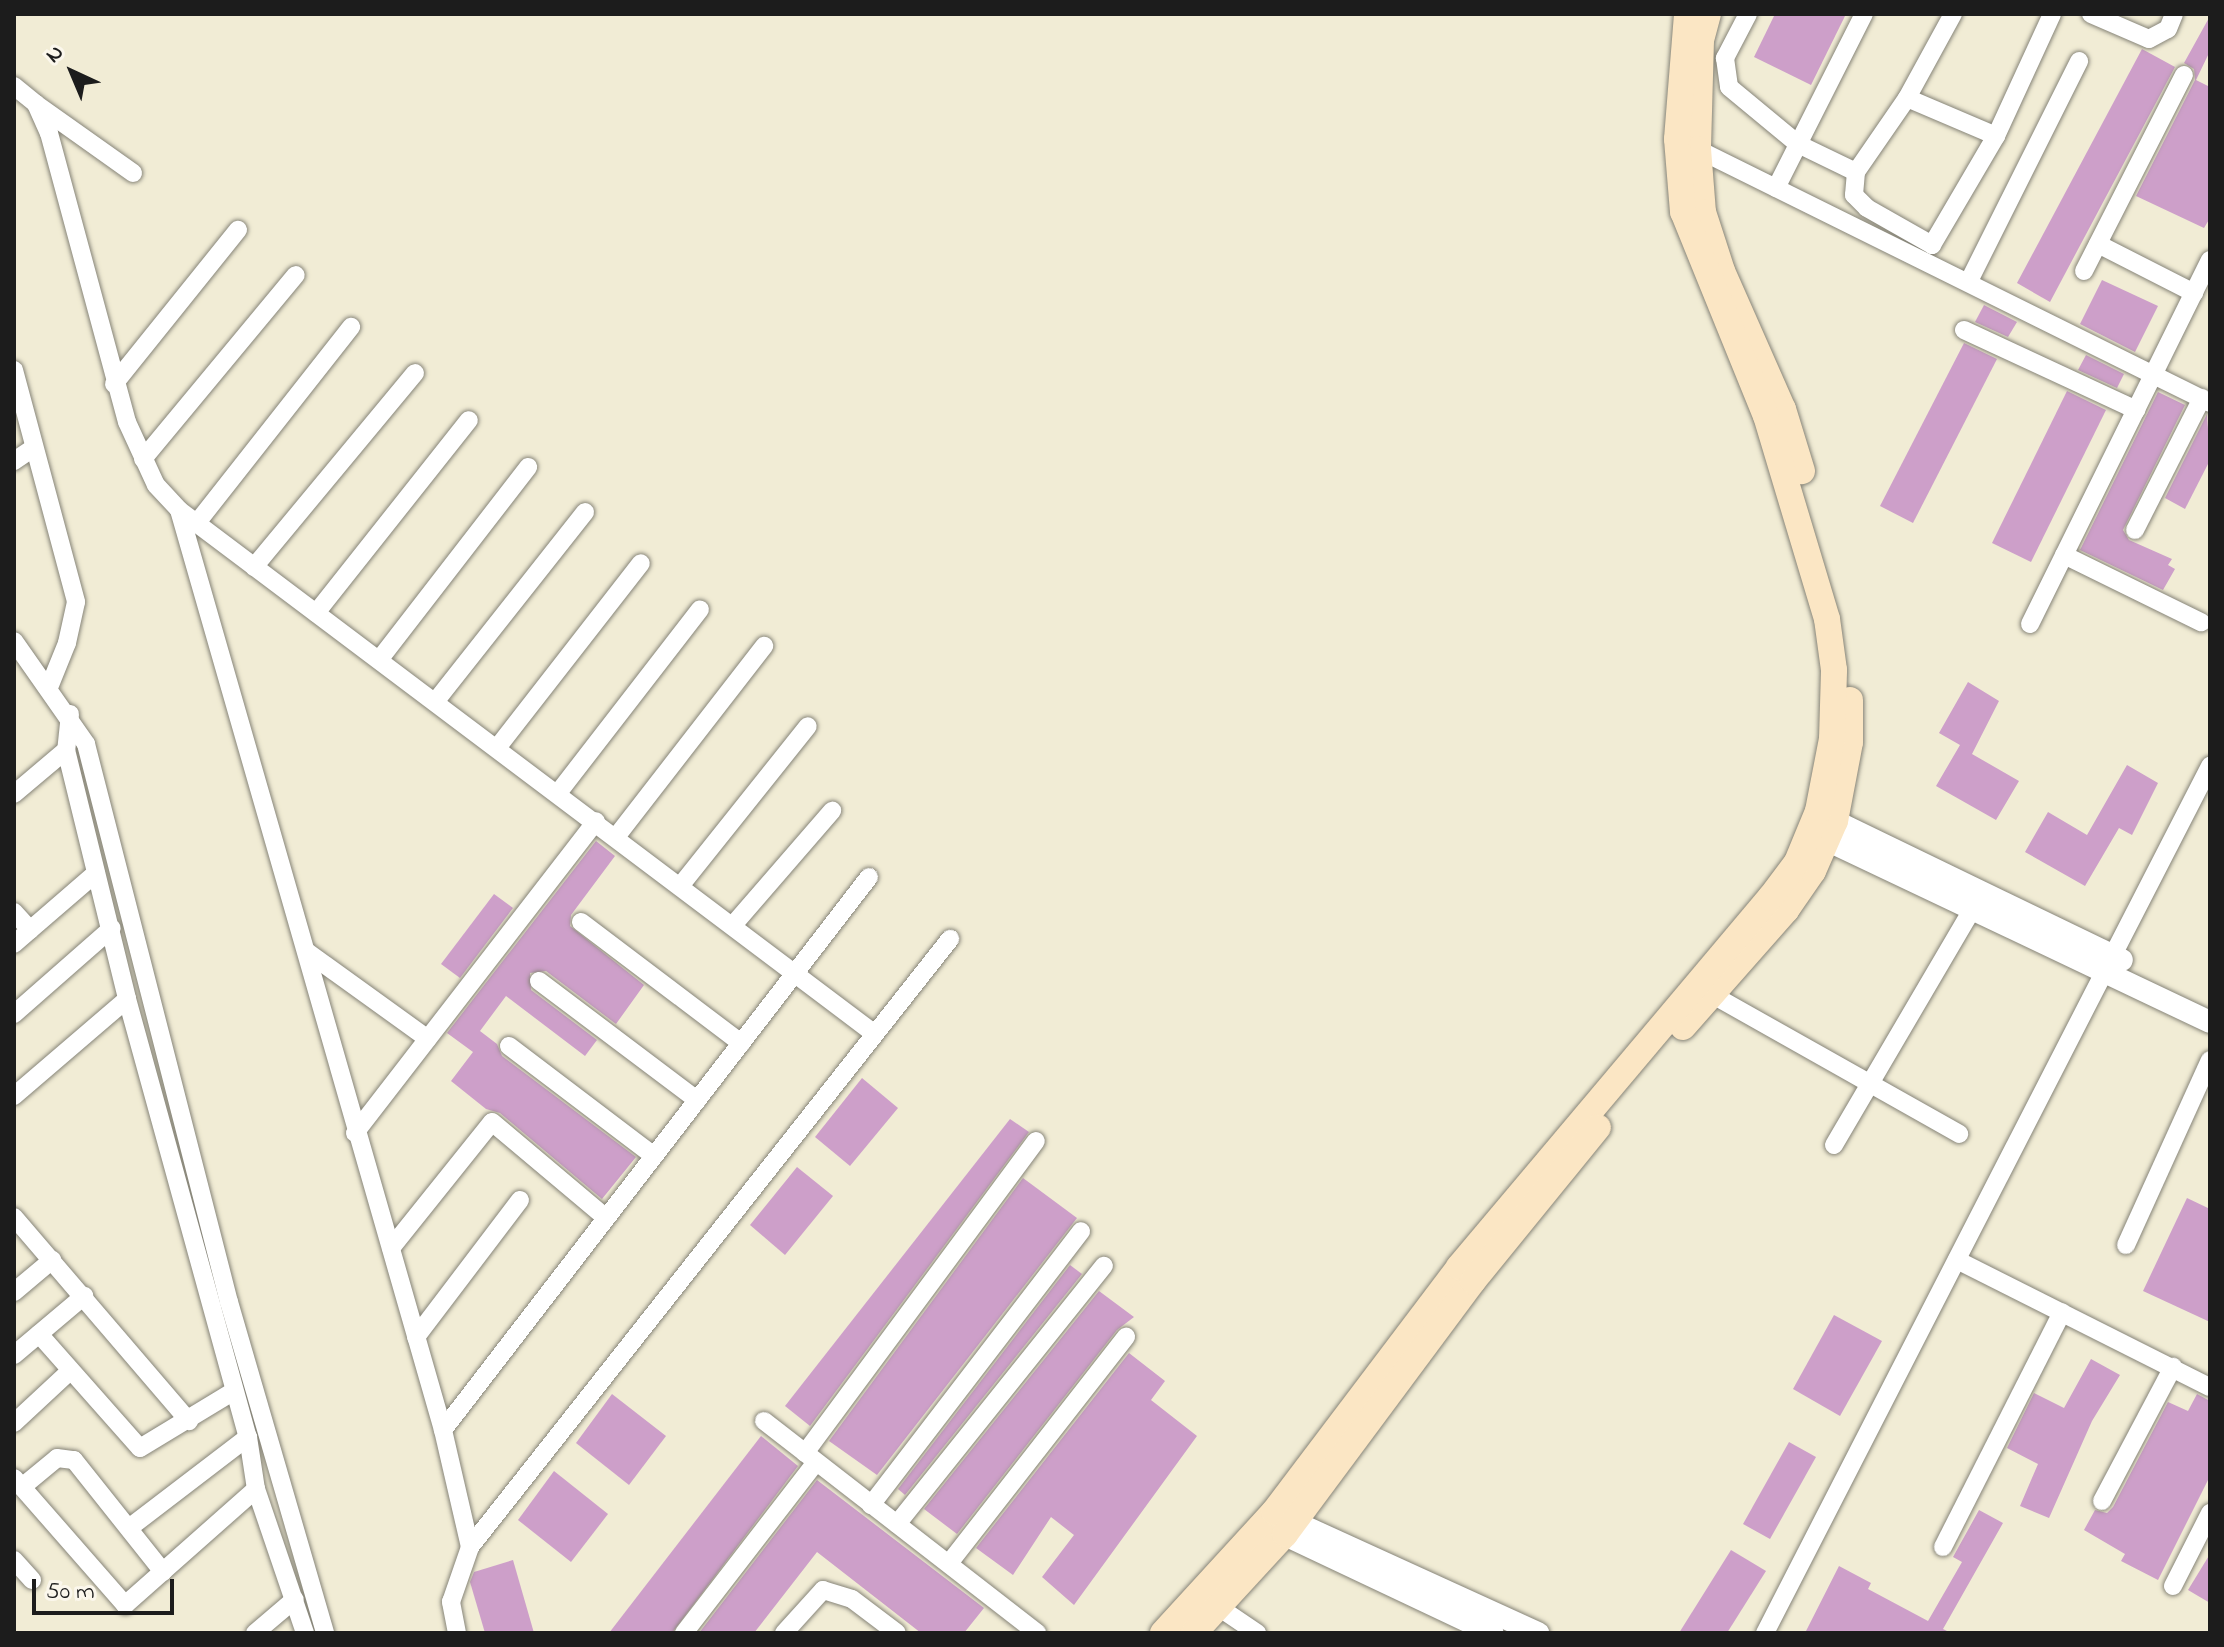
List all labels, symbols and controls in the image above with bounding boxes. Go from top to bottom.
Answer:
north arrow [32,32,112,112]
text: N [39,38,72,71]
scale bar [36,1563,178,1613]
text: 50 m [46,1575,95,1610]

